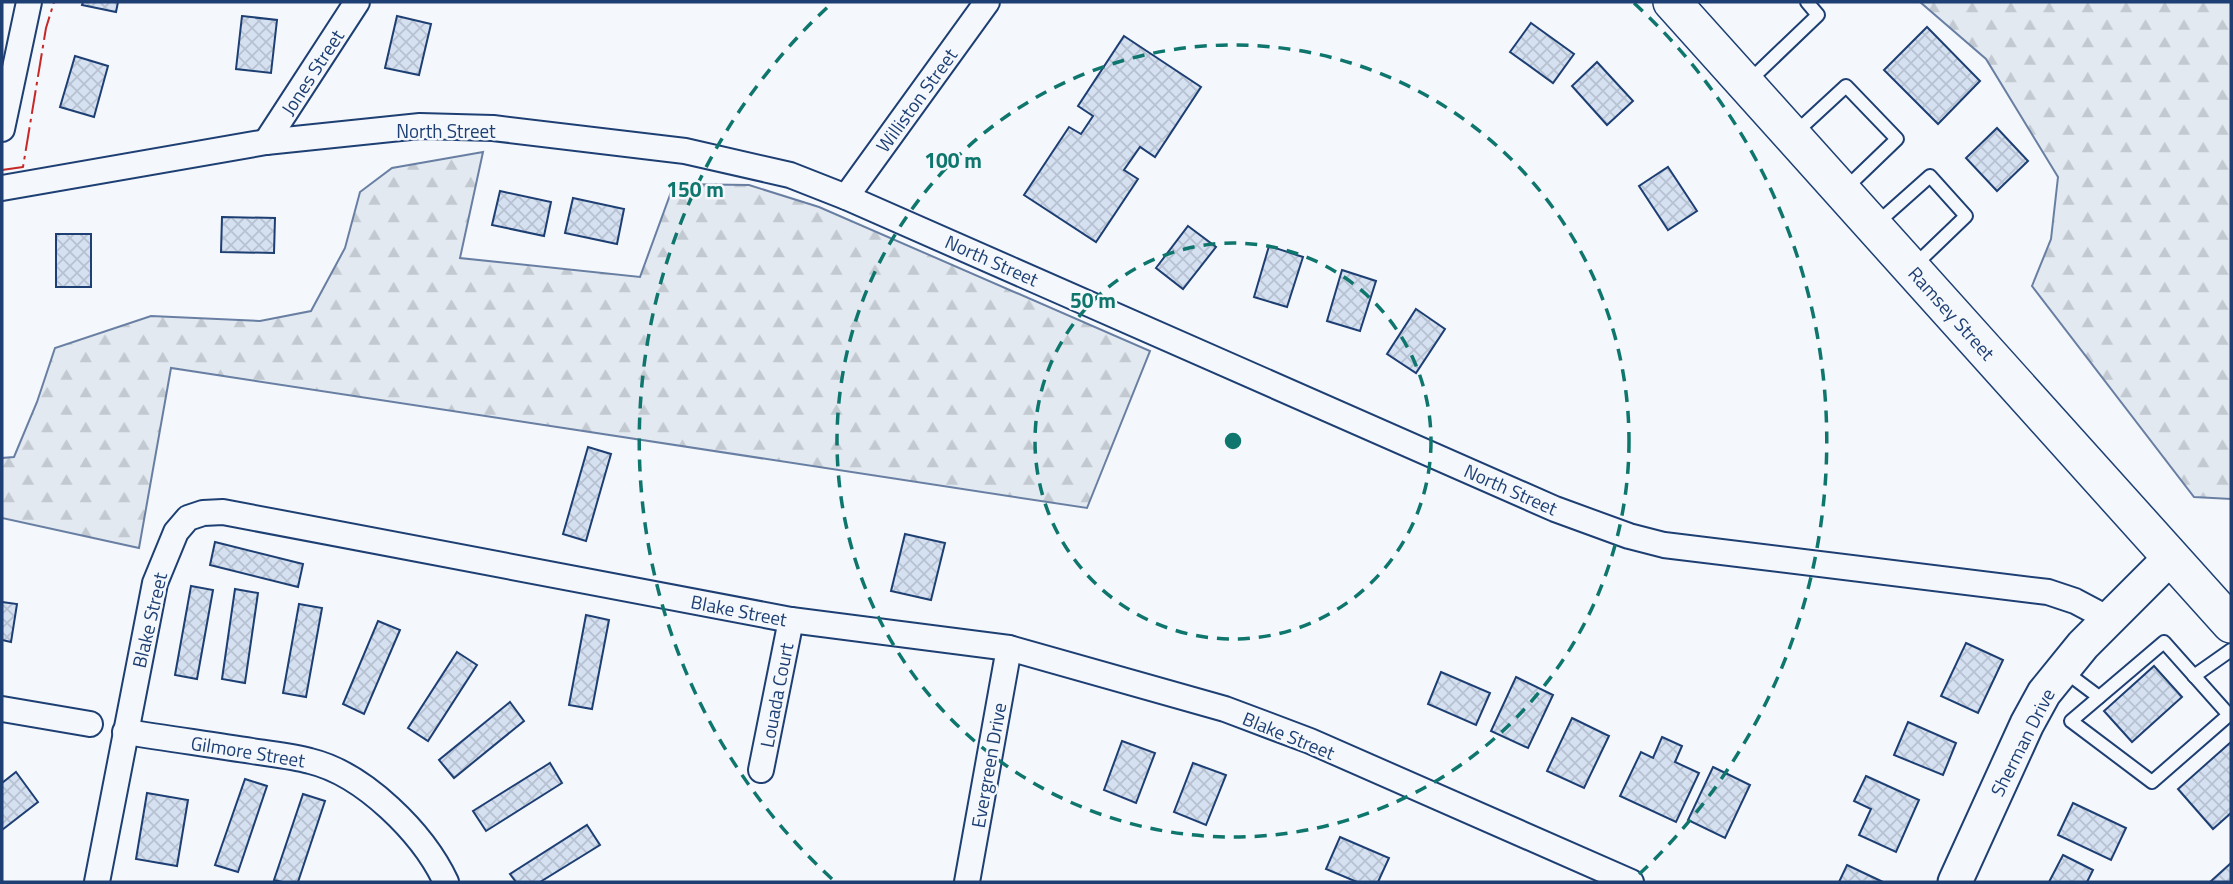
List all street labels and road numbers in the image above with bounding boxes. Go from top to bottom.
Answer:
street label: Jones Street [273,23,351,121]
street label: Williston Street [868,42,964,158]
street label: North Street [396,116,496,145]
street label: North Street [941,227,1044,294]
street label: Ramsey Street [1902,260,2002,367]
street label: North Street [1460,456,1563,523]
street label: Blake Street [124,569,174,671]
street label: Blake Street [689,586,790,634]
street label: Louada Court [752,640,800,750]
street label: Sherman Drive [1982,683,2062,801]
street label: Evergreen Drive [963,700,1013,830]
street label: Blake Street [1238,703,1340,767]
street label: Gilmore Street [189,728,308,774]

